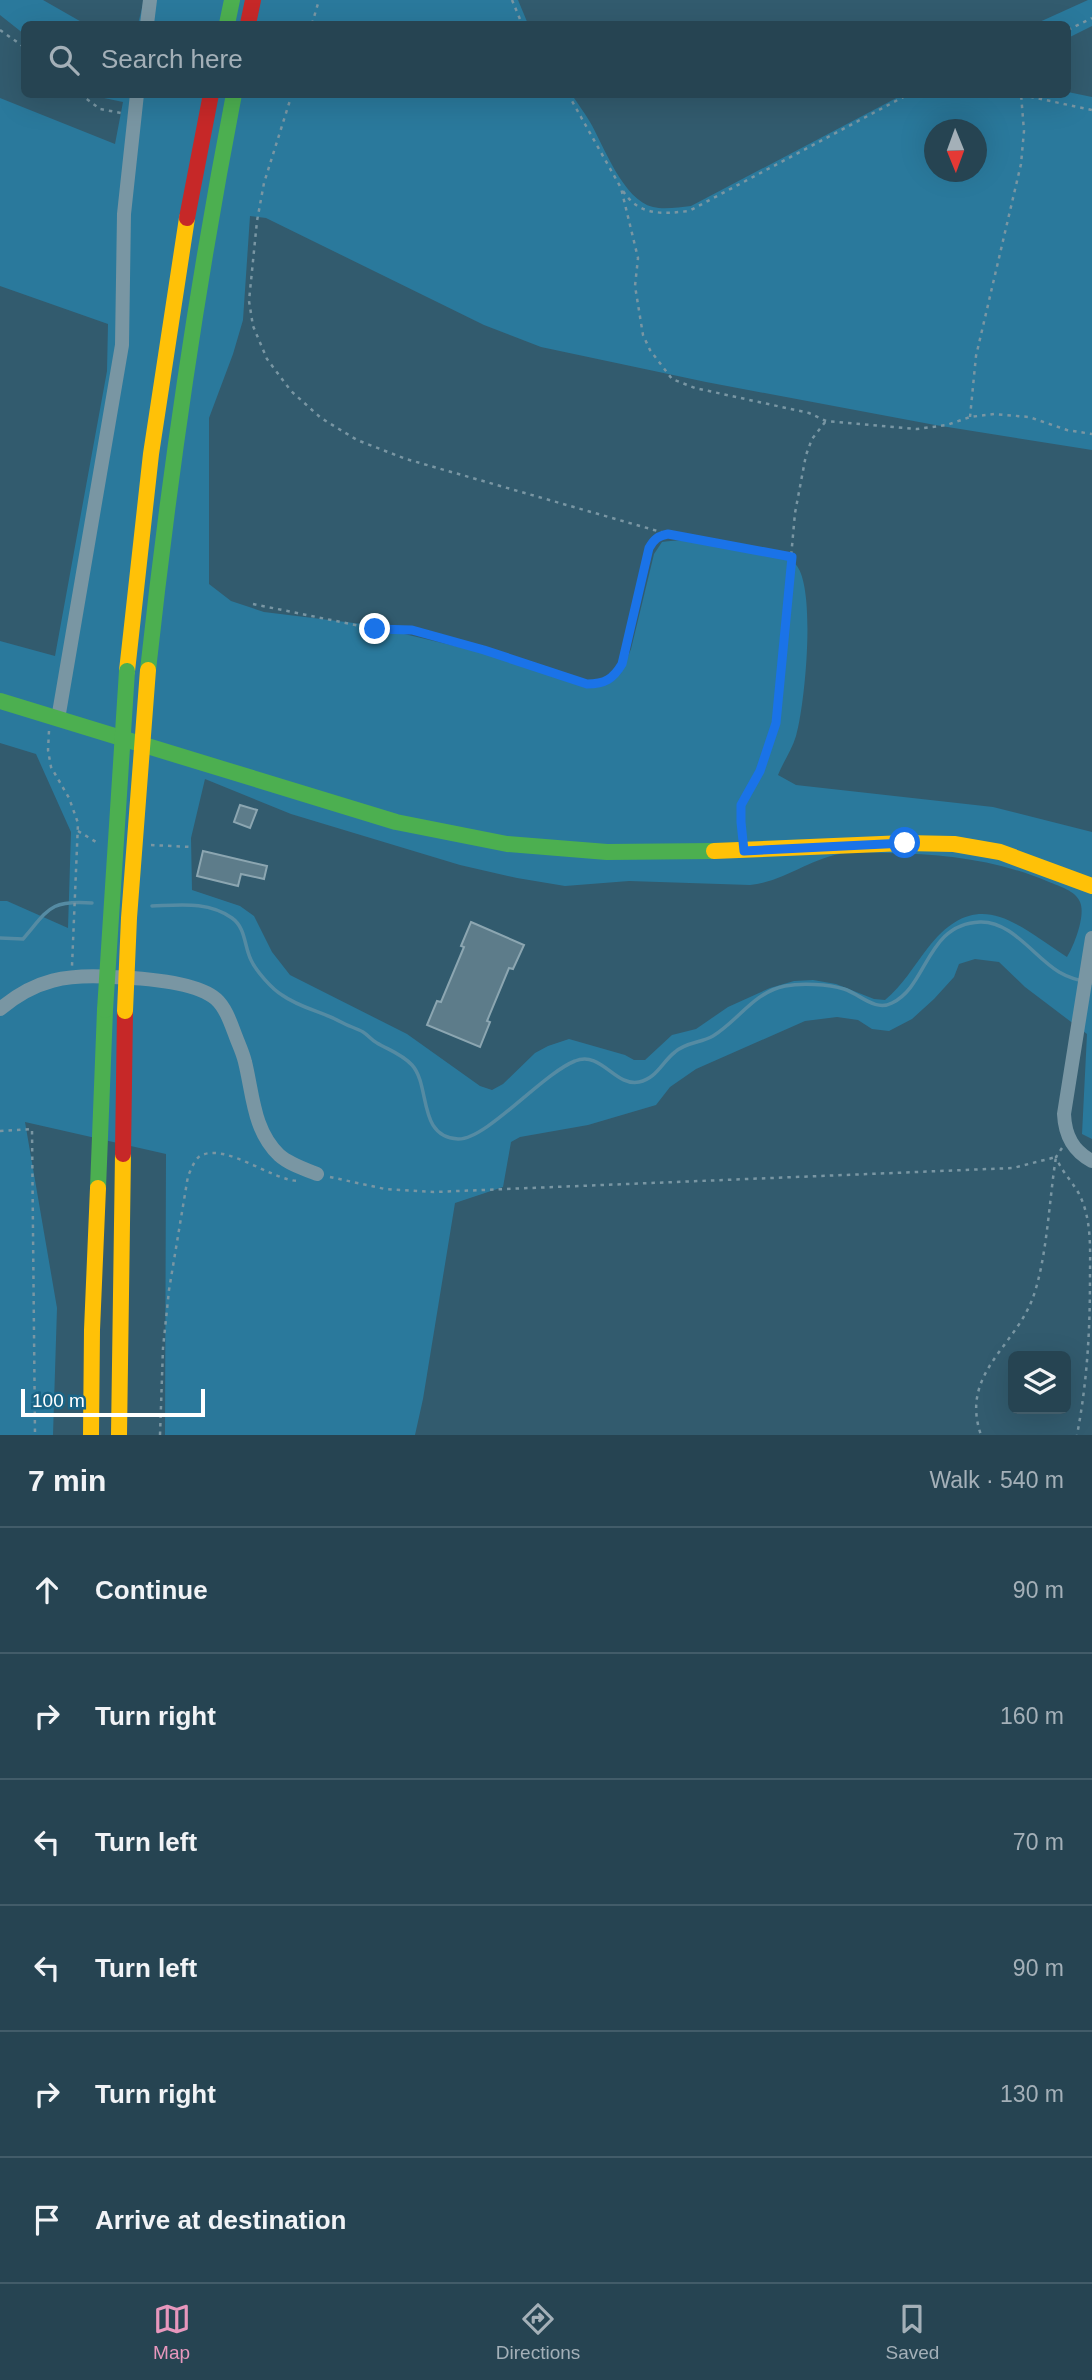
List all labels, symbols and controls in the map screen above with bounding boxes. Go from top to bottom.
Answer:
search box [21,21,1071,98]
icon: search [45,41,83,79]
text: Search here [101,44,243,74]
north arrow [924,119,987,182]
route end [359,613,390,644]
route start [889,827,920,858]
map controls [1008,1351,1071,1414]
button: layers [1008,1351,1071,1414]
scale bar [21,1386,205,1418]
text: 100 m [32,1390,85,1411]
text: 7 min [28,1464,106,1497]
text: Walk · 540 m [929,1467,1064,1493]
icon: ahead [28,1571,66,1609]
text: Continue [95,1575,208,1605]
text: 90 m [1013,1577,1064,1603]
icon: right [28,1697,66,1735]
text: Turn right [95,1701,216,1731]
text: 160 m [1000,1703,1064,1729]
icon: left [28,1823,66,1861]
text: Turn left [95,1827,197,1857]
text: 70 m [1013,1829,1064,1855]
icon: left [28,1949,66,1987]
text: Turn left [95,1953,197,1983]
text: 90 m [1013,1955,1064,1981]
icon: right [28,2075,66,2113]
text: Turn right [95,2079,216,2109]
text: 130 m [1000,2081,1064,2107]
icon: arrive [28,2201,66,2239]
text: Arrive at destination [95,2205,346,2235]
tab: Map [153,2300,191,2364]
tab: Directions [496,2300,580,2364]
tab: Saved [885,2300,939,2364]

